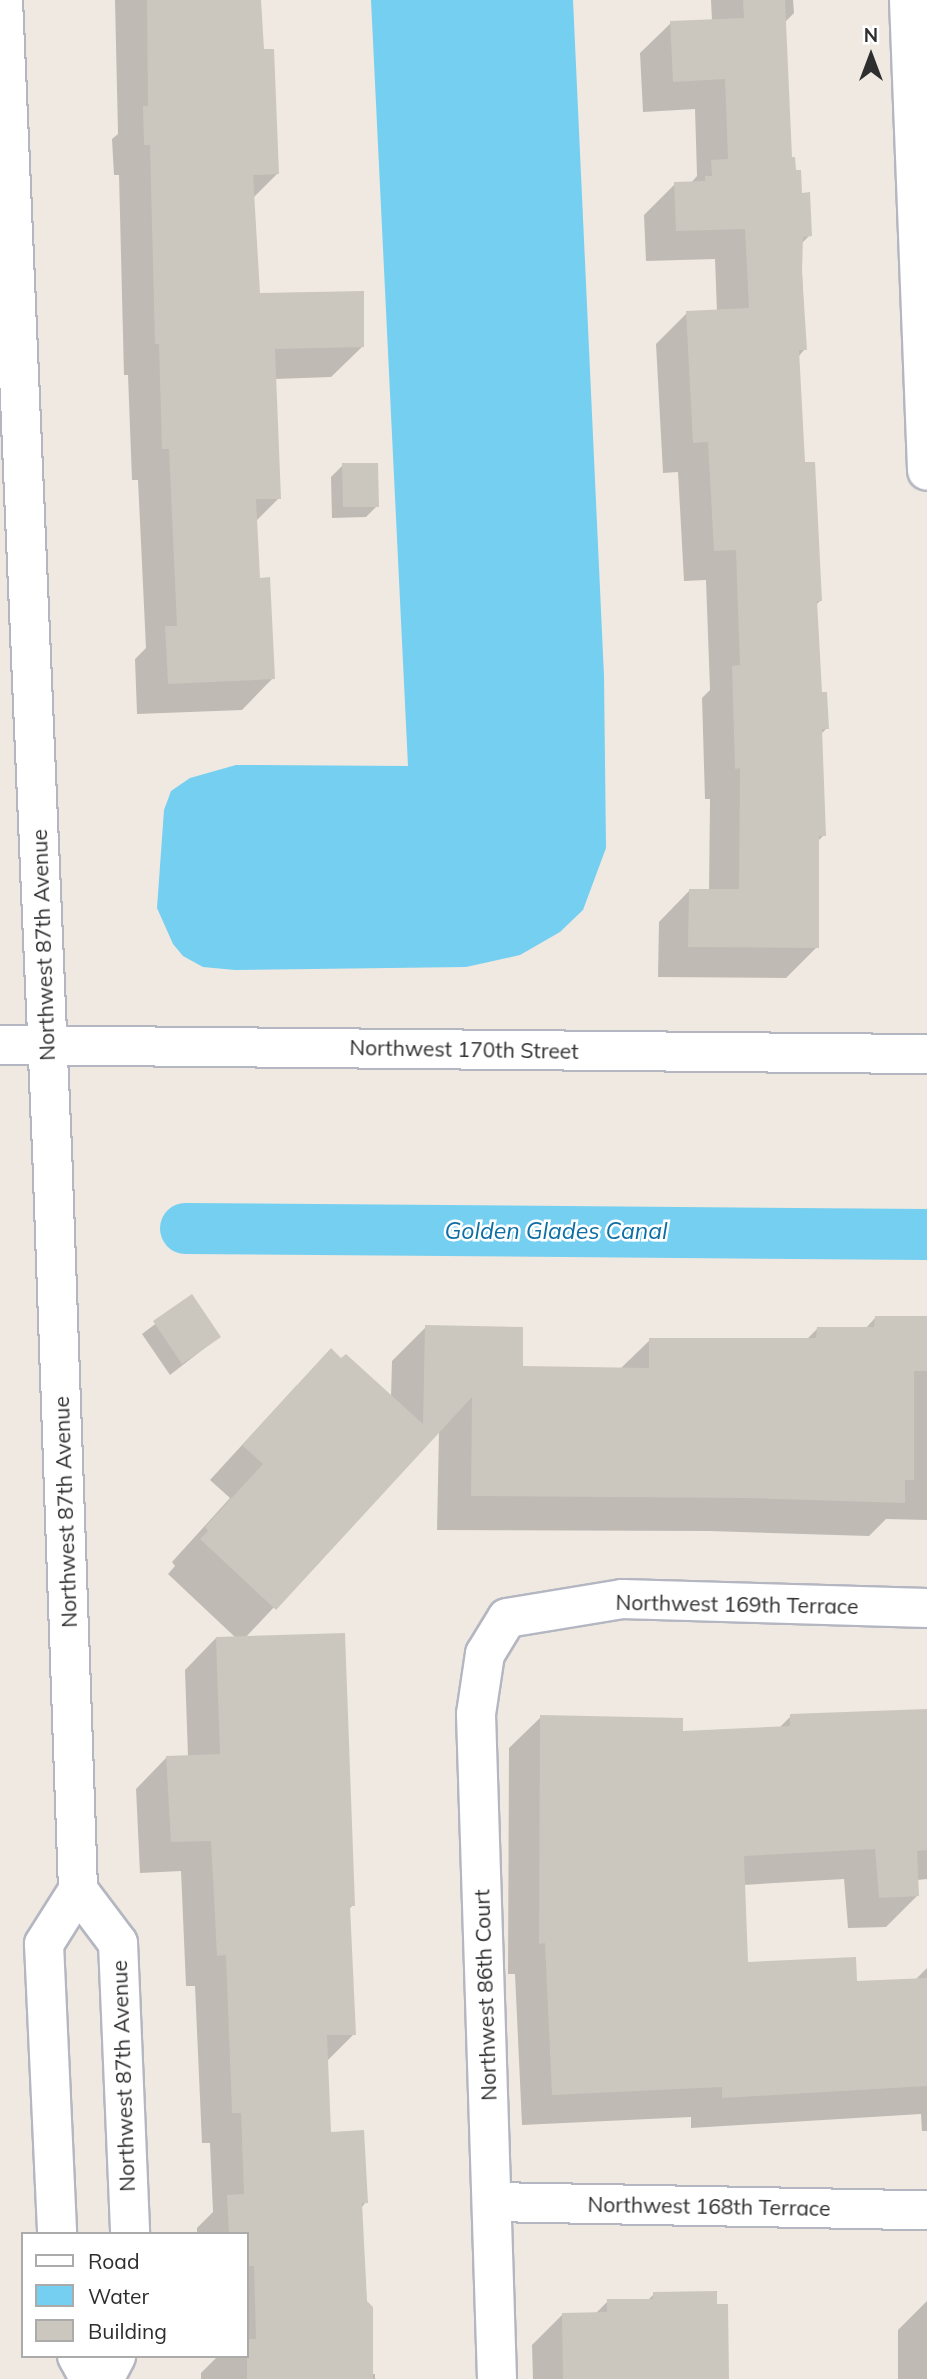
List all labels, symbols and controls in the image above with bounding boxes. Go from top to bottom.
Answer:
north arrow [836,21,906,91]
text: N [864,23,878,47]
street label: Northwest 87th Avenue [26,829,60,1061]
street label: Northwest 170th Street [349,1034,579,1064]
water label: Golden Glades Canal [445,1217,667,1245]
street label: Northwest 87th Avenue [48,1396,82,1628]
street label: Northwest 169th Terrace [615,1589,859,1619]
street label: Northwest 86th Court [469,1889,501,2101]
street label: Northwest 87th Avenue [106,1960,140,2192]
street label: Northwest 168th Terrace [587,2191,831,2221]
legend [21,2232,248,2358]
text: Road [88,2248,139,2274]
text: Water [88,2283,149,2309]
text: Building [88,2318,167,2344]

